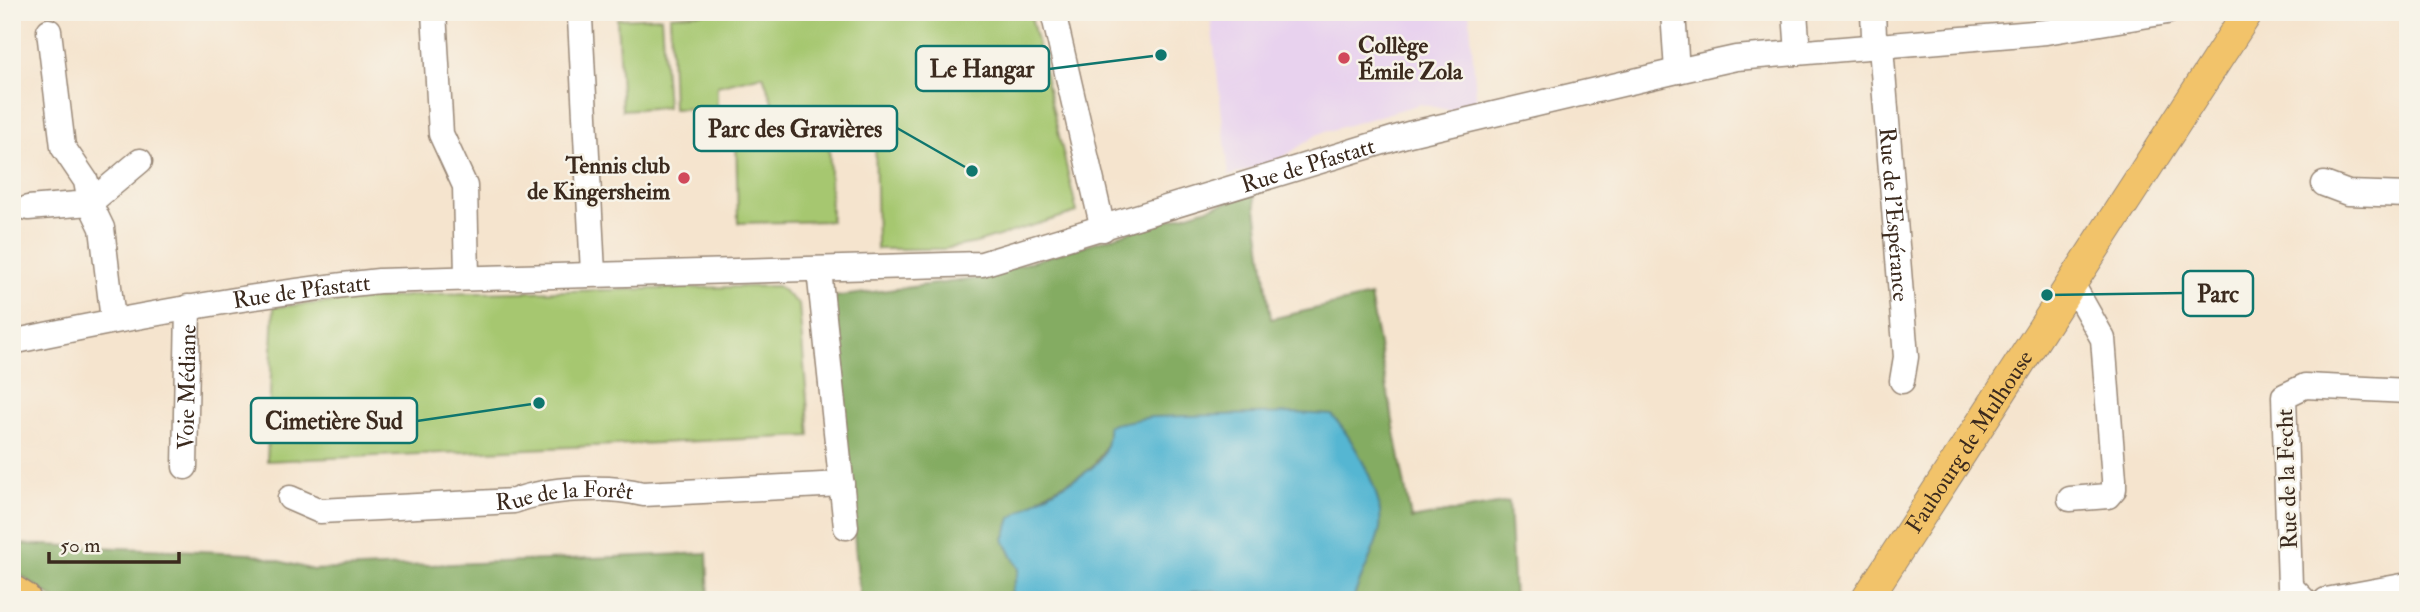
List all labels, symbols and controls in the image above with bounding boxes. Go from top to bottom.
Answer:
place label: Collège Émile Zola [1358,31,1464,86]
callout: Le Hangar [916,46,1049,91]
marker: Collège Émile Zola [1336,50,1352,66]
text: Le Hangar [930,54,1036,85]
callout: Parc des Gravières [694,106,897,151]
text: Parc des Gravières [708,114,882,145]
street label: Rue de l'Espérance [1873,126,1916,303]
street label: Rue de Pfastatt [1237,131,1378,199]
place label: Tennis club de Kingersheim [527,151,670,207]
marker: Tennis club de Kingersheim [676,170,692,186]
street label: Rue de Pfastatt [231,268,372,315]
callout: Parc [2183,271,2253,316]
text: Parc [2197,279,2239,310]
street label: Voie Médiane [171,323,202,450]
street label: Faubourg de Mulhouse [1899,344,2039,538]
callout: Cimetière Sud [251,398,417,443]
text: Cimetière Sud [265,406,403,437]
street label: Rue de la Fecht [2270,408,2304,550]
street label: Rue de la Forêt [495,474,635,516]
scale bar [49,521,178,565]
text: 50 m [60,532,101,559]

